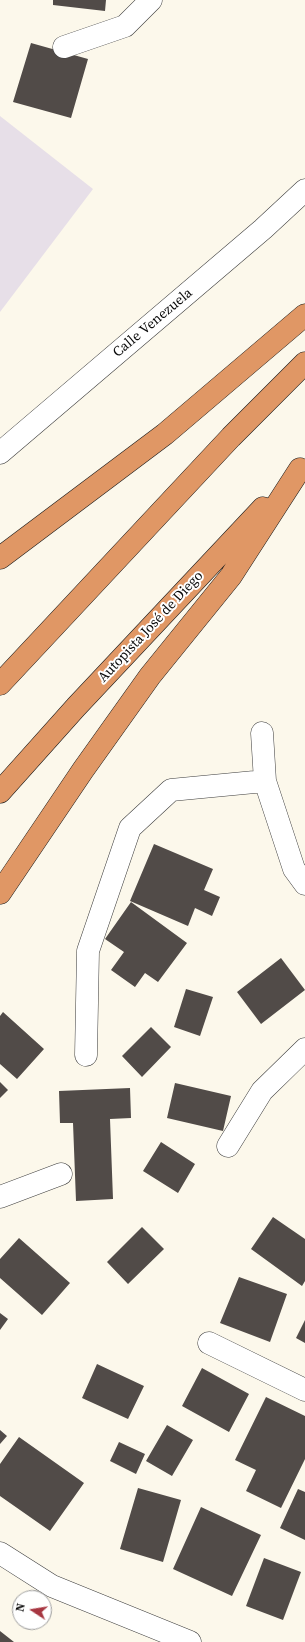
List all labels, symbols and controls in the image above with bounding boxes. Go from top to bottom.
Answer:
street label: Calle Venezuela [110,285,196,361]
street label: Autopista José de Diego [95,568,207,686]
north arrow [12,1590,52,1630]
text: N [13,1602,29,1613]

